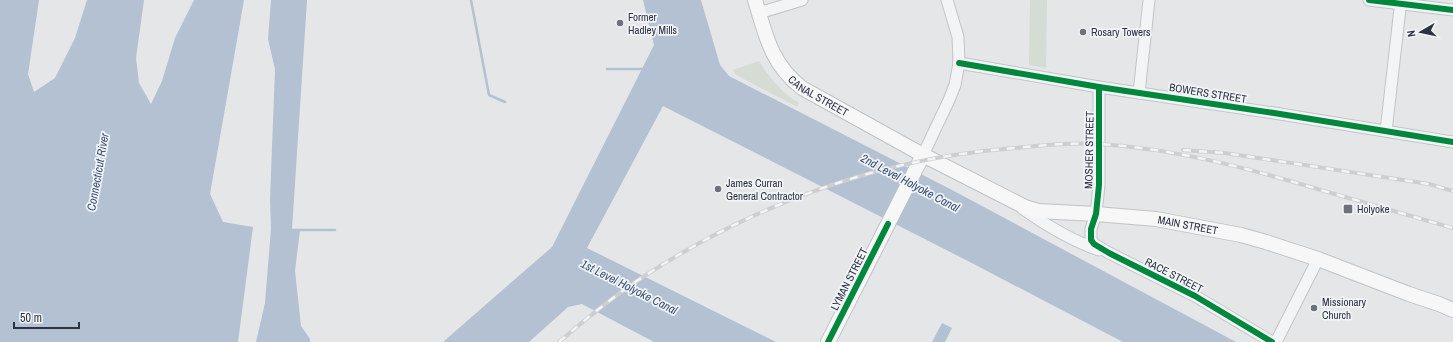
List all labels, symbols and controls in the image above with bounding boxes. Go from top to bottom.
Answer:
place label: Former Hadley Mills [628,10,678,37]
north arrow [1401,12,1441,52]
marker: Former Hadley Mills [615,18,625,28]
place label: Rosary Towers [1091,25,1151,39]
marker: Rosary Towers [1078,27,1088,37]
text: N [1404,29,1419,38]
street label: CANAL STREET [785,72,851,120]
street label: BOWERS STREET [1168,80,1248,106]
street label: MOSHER STREET [1081,111,1097,189]
water label: Connecticut River [83,131,113,212]
water label: 2nd Level Holyoke Canal [858,150,963,216]
place label: James Curran General Contractor [726,176,803,203]
marker: James Curran General Contractor [713,184,723,194]
place label: Holyoke [1357,202,1390,216]
marker: Holyoke [1342,203,1354,215]
street label: MAIN STREET [1157,213,1220,238]
street label: LYMAN STREET [827,245,871,313]
street label: RACE STREET [1143,254,1206,296]
water label: 1st Level Holyoke Canal [578,256,681,319]
place label: Missionary Church [1322,295,1367,322]
marker: Missionary Church [1309,303,1319,313]
scale bar [14,304,79,330]
text: 50 m [20,310,42,326]

